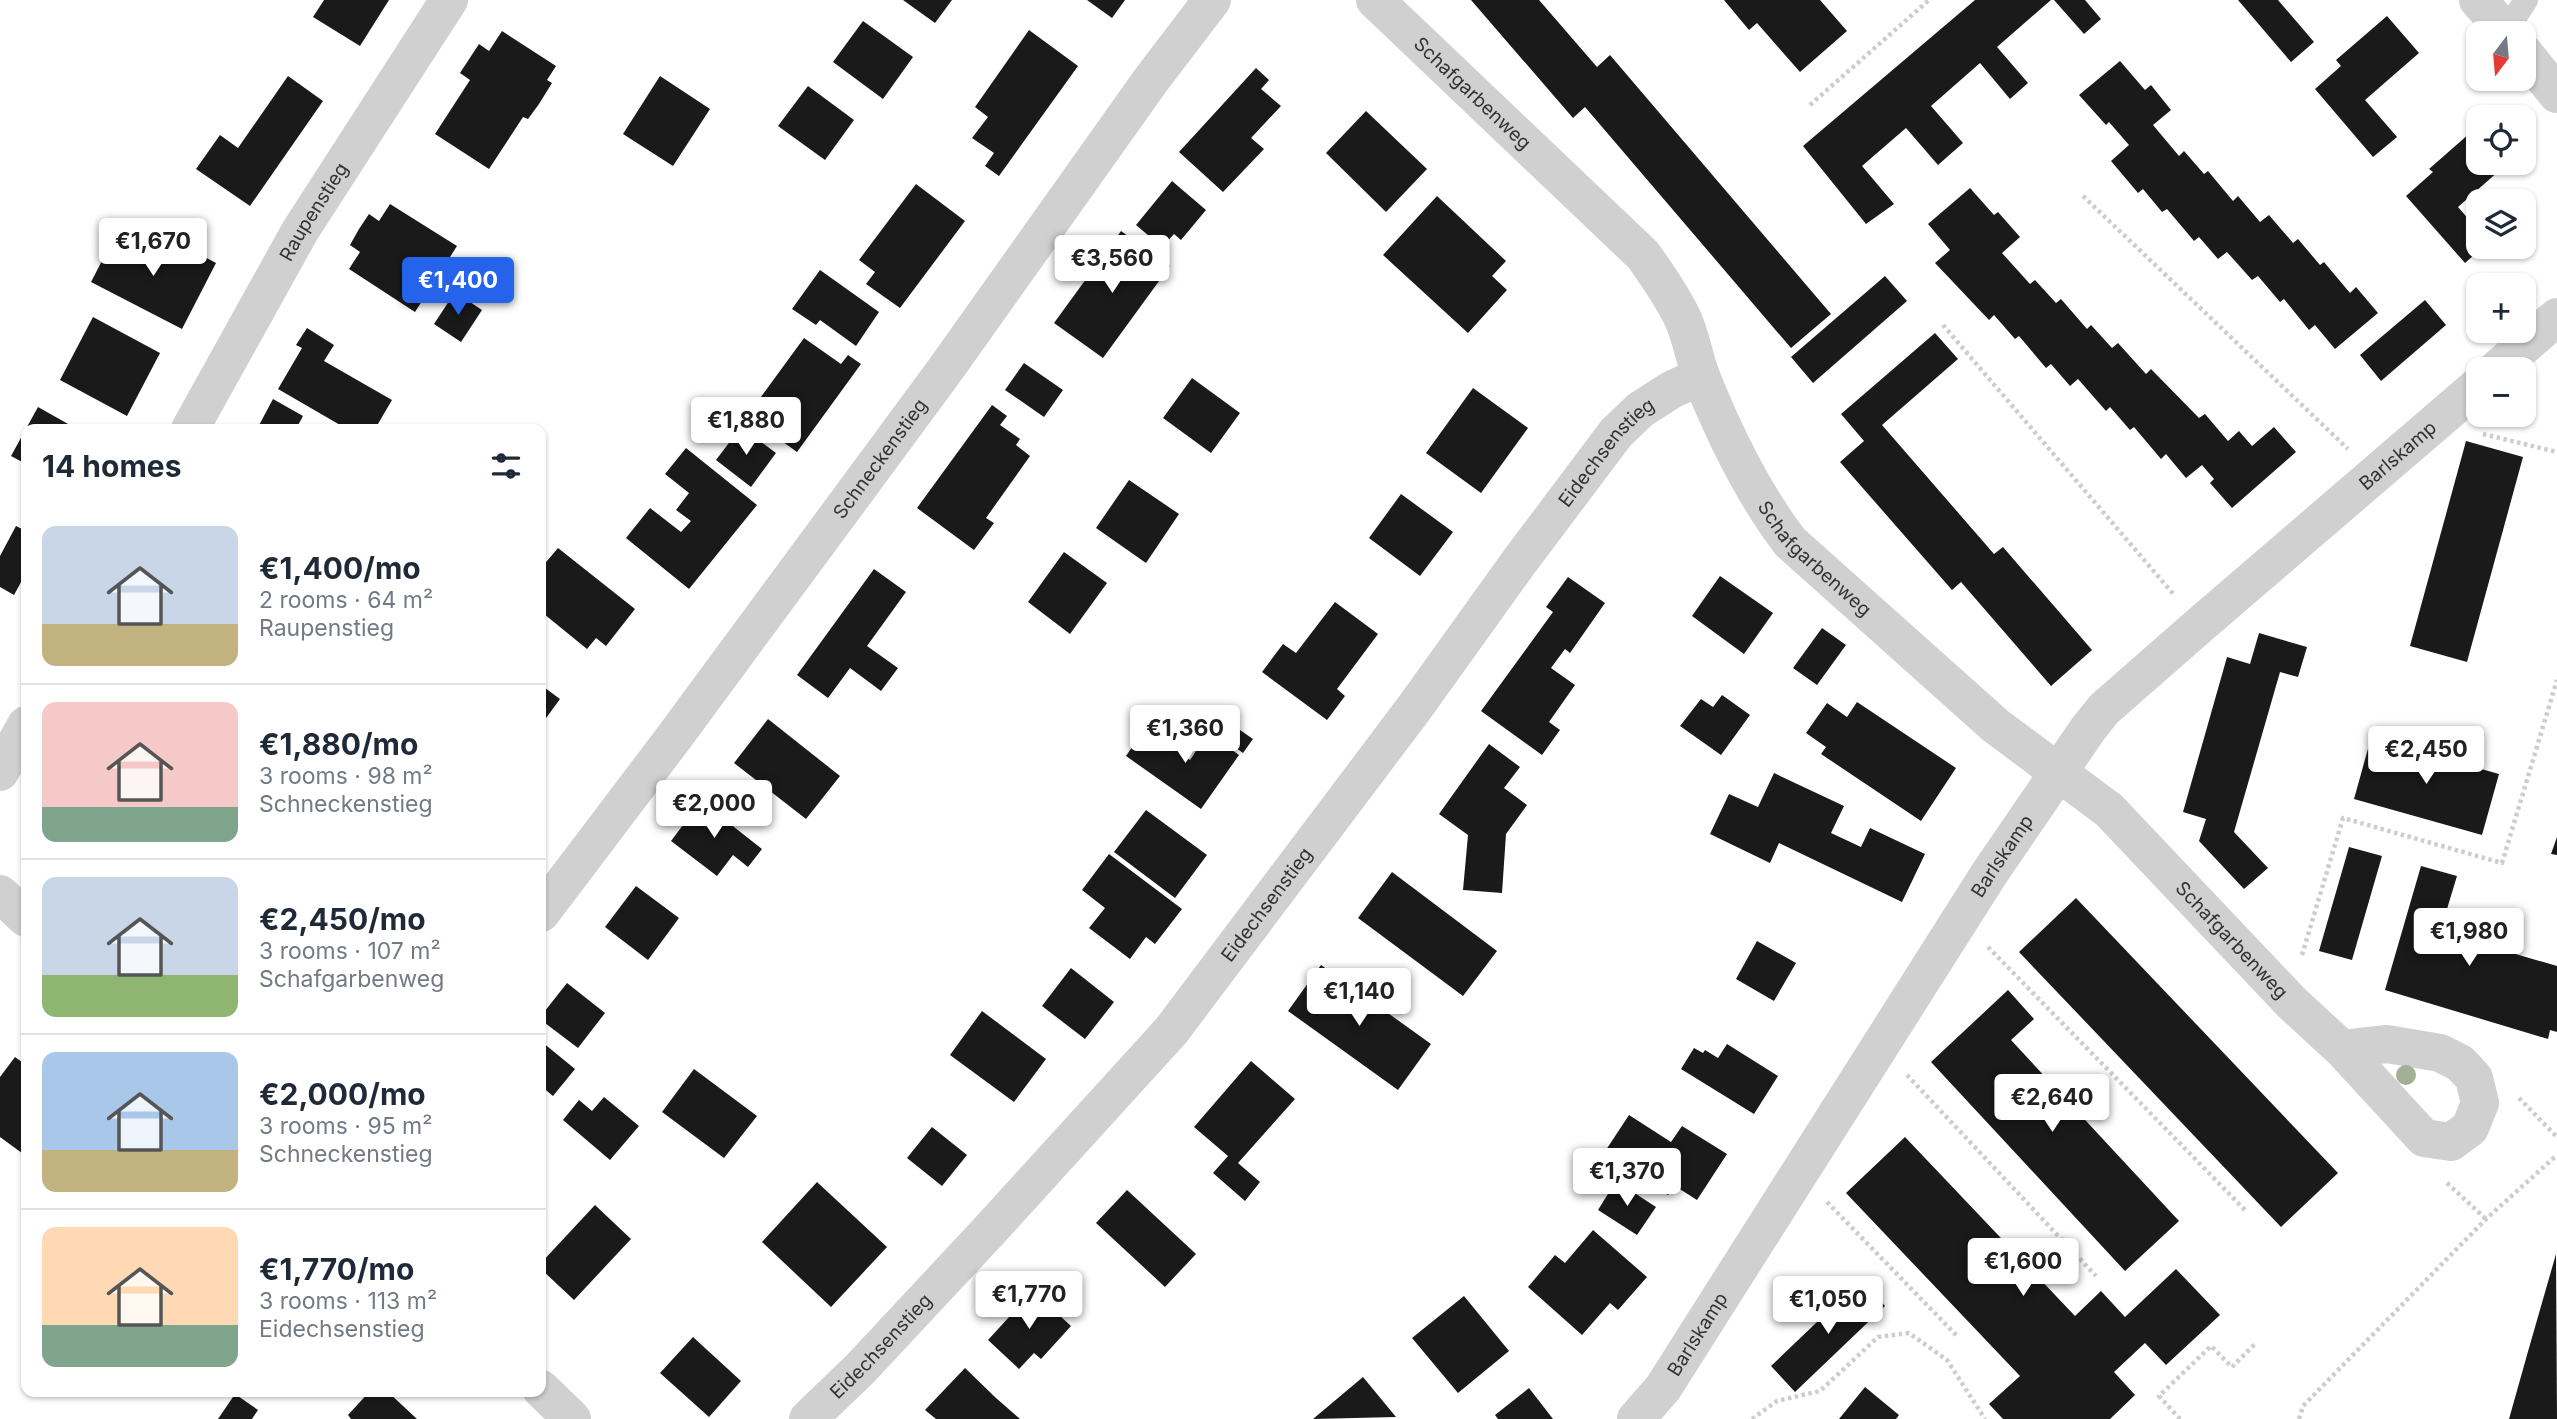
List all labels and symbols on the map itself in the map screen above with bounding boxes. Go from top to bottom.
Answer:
north arrow [2466,21,2536,91]
street label: Schafgarbenweg [1409,32,1536,154]
street label: Raupenstieg [274,158,353,265]
pin: €1,670 [96,218,210,278]
pin: €3,560 [1055,236,1169,295]
pin: €1,400 [401,258,515,317]
street label: Eidechsenstieg [1553,393,1658,511]
street label: Schneckenstieg [828,394,932,523]
pin: €1,880 [689,398,803,457]
street label: Barlskamp [2354,416,2441,495]
street label: Schafgarbenweg [1753,496,1876,621]
pin: €1,360 [1128,706,1242,765]
pin: €2,450 [2369,726,2483,786]
pin: €2,000 [657,780,771,840]
street label: Barlskamp [1966,810,2038,901]
street label: Eidechsenstieg [1216,843,1317,966]
street label: Schafgarbenweg [2171,876,2293,1003]
pin: €1,980 [2412,908,2526,968]
pin: €1,140 [1302,968,1416,1028]
pin: €2,640 [1995,1074,2109,1134]
pin: €1,370 [1570,1148,1684,1208]
pin: €1,600 [1966,1238,2080,1298]
pin: €1,770 [972,1272,1086,1331]
pin: €1,050 [1771,1276,1885,1336]
street label: Barlskamp [1662,1288,1732,1380]
street label: Eidechsenstieg [825,1289,936,1403]

